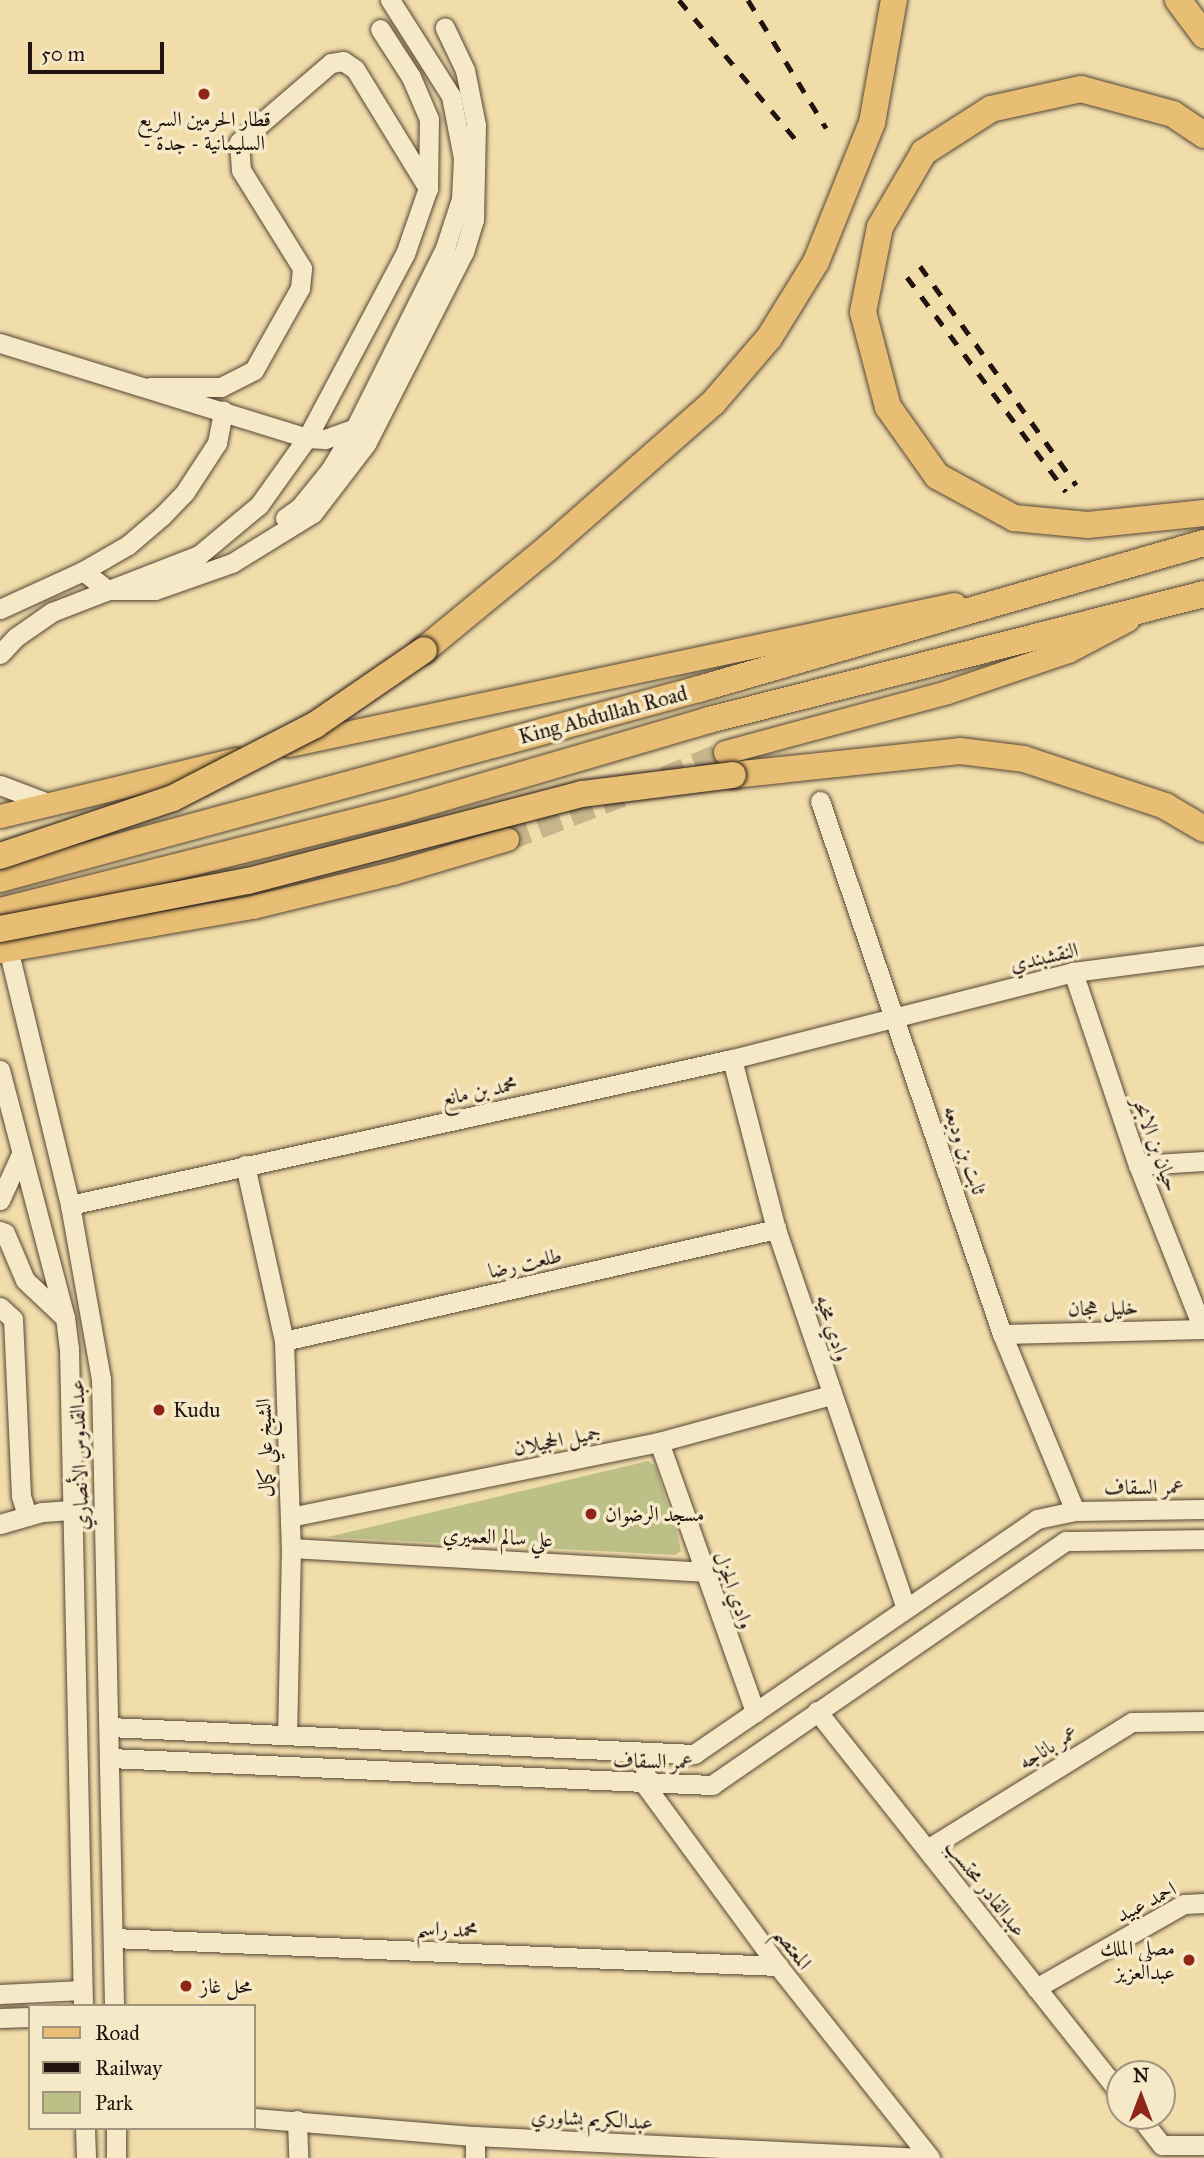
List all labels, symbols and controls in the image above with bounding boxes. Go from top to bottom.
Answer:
scale bar [32,28,168,72]
text: 50 m [41,41,85,67]
marker: قطار الحرمين السريع - السليمانية - جدة [194,84,214,104]
place label: قطار الحرمين السريع - السليمانية - جدة [137,106,271,156]
street label: King Abdullah Road [516,680,690,750]
street label: النقشبندي [1007,937,1081,977]
street label: محمد بن مانع [439,1071,519,1111]
street label: حيان بن الابحر [1127,1093,1185,1195]
street label: ثابت بن وديعه [938,1102,992,1198]
street label: طلعت رضا [486,1242,564,1284]
street label: وادي مخيه [810,1291,856,1365]
street label: خليل هجان [1068,1295,1138,1321]
street label: عبدالقدوس الأنصاري [64,1379,94,1531]
place label: Kudu [173,1397,220,1423]
street label: الشيخ علي كمال [251,1398,279,1498]
marker: Kudu [151,1402,167,1418]
street label: جميل الحجيلان [511,1419,603,1461]
street label: عمر السقاف [1104,1474,1184,1500]
place label: مسجد الرضوان [605,1501,704,1527]
marker: مسجد الرضوان [583,1506,599,1522]
street label: علي سالم العميري [442,1522,554,1552]
street label: وادي الجزل [708,1548,760,1632]
street label: عمر باناجه [1014,1719,1082,1775]
street label: عمر السقاف [613,1748,693,1774]
street label: عبدالقادر محتسب [940,1834,1032,1942]
street label: احمد عبيد [1112,1876,1180,1928]
street label: محمد راسم [416,1915,478,1943]
street label: المعتصم [769,1921,817,1975]
place label: مصلي الملك عبدالعزيز [1100,1935,1175,1985]
marker: مصلي الملك عبدالعزيز [1181,1952,1197,1968]
place label: محل غاز [200,1973,252,1999]
marker: محل غاز [178,1978,194,1994]
legend [28,2004,256,2130]
text: Road [95,2020,140,2046]
text: Railway [95,2055,162,2081]
north arrow [1106,2060,1176,2130]
text: N [1133,2064,1149,2087]
text: Park [95,2090,133,2116]
street label: عبدالكريم بشاوري [530,2103,654,2135]

